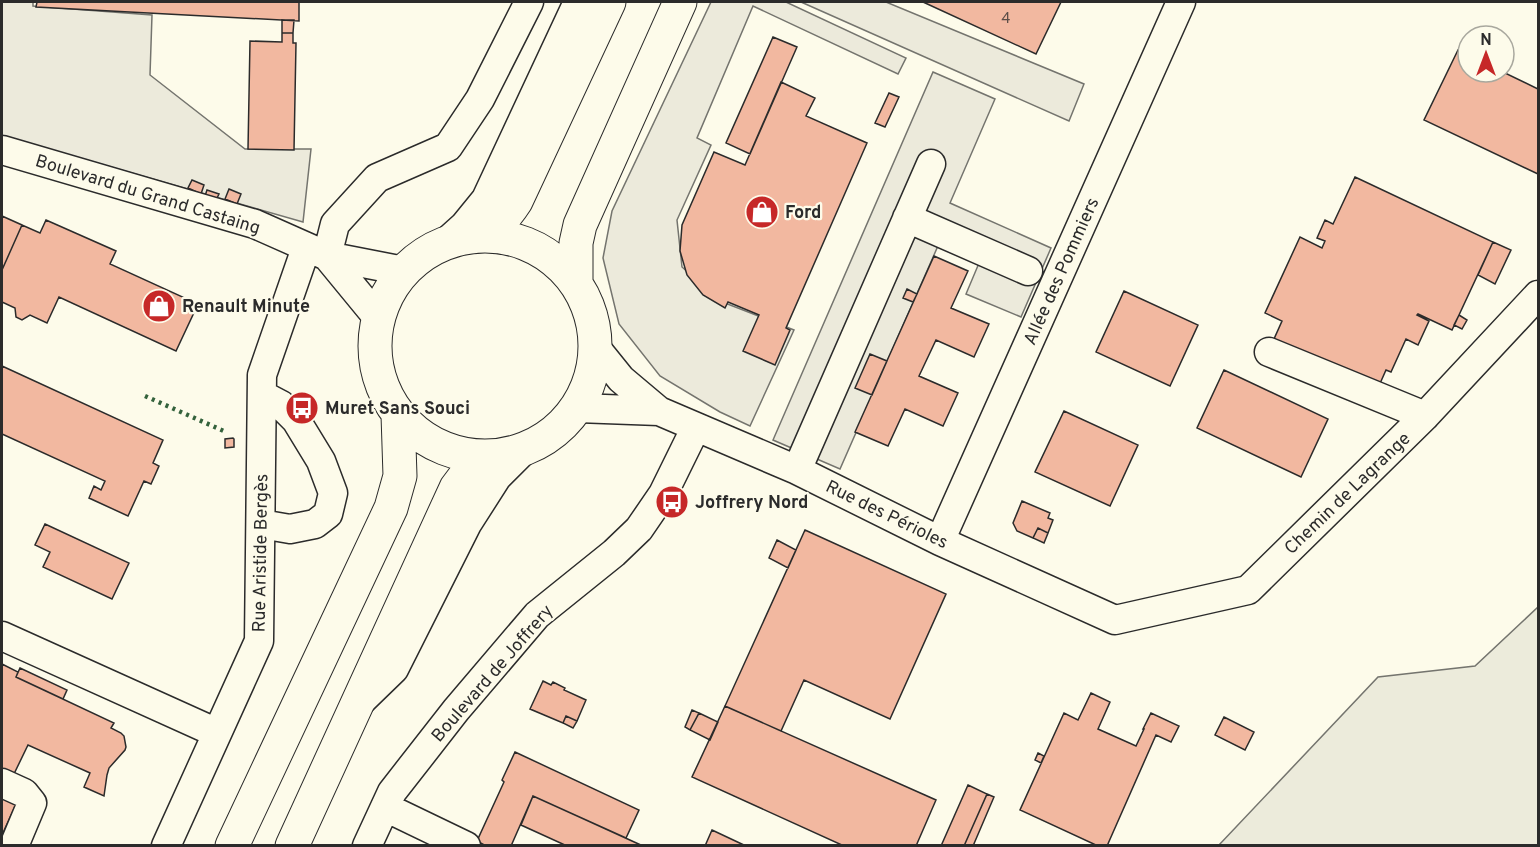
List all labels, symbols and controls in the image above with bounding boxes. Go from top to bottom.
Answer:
house number: 4 [1001,10,1011,29]
north arrow [1456,24,1516,84]
text: N [1480,31,1492,51]
street label: Boulevard du Grand Castaing [32,150,263,241]
shop icon: Ford [744,194,780,230]
street label: Allée des Pommiers [1019,194,1105,349]
place label: Ford [785,202,821,225]
shop icon: Renault Minute [141,288,177,324]
place label: Renault Minute [182,296,310,319]
bus stop icon: Muret Sans Souci [284,390,320,426]
place label: Muret Sans Souci [325,398,470,421]
street label: Chemin de Lagrange [1280,428,1416,560]
street label: Rue Aristide Bergès [249,473,274,633]
street label: Rue des Périoles [821,476,951,555]
bus stop icon: Joffrery Nord [654,484,690,520]
place label: Joffrery Nord [695,492,808,515]
street label: Boulevard de Joffrery [427,600,559,747]

